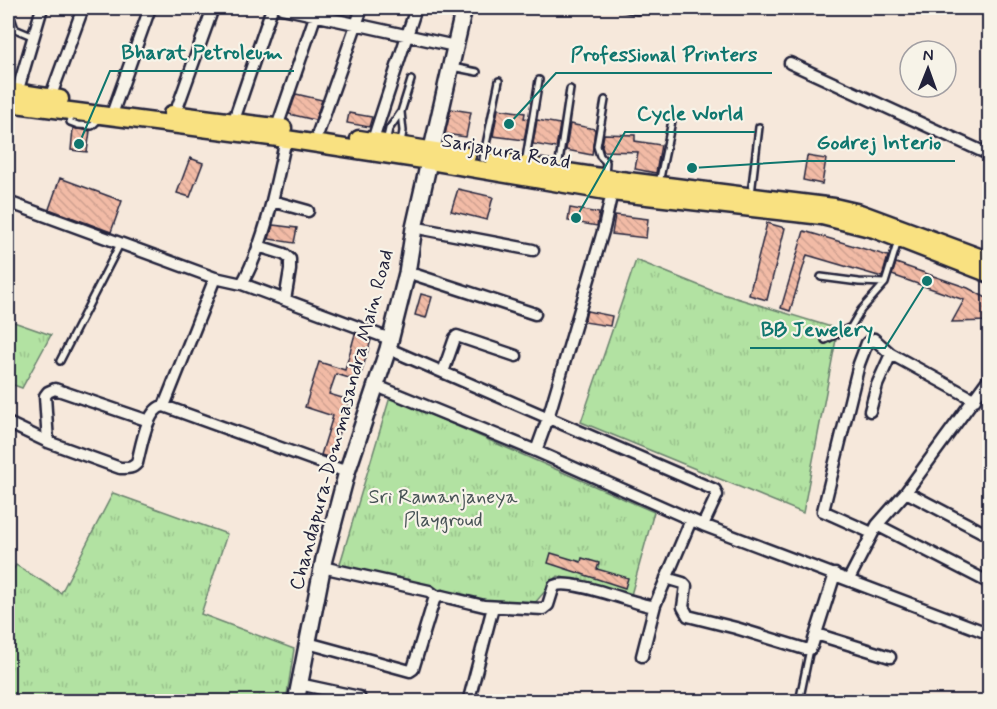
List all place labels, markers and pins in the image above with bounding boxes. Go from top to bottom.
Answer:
callout: Bharat Petroleum [110,32,294,71]
callout: Professional Printers [556,34,772,73]
callout: Cycle World [625,93,755,132]
callout: Godrej Interio [803,122,955,161]
callout: BB Jewelery [750,309,885,348]

